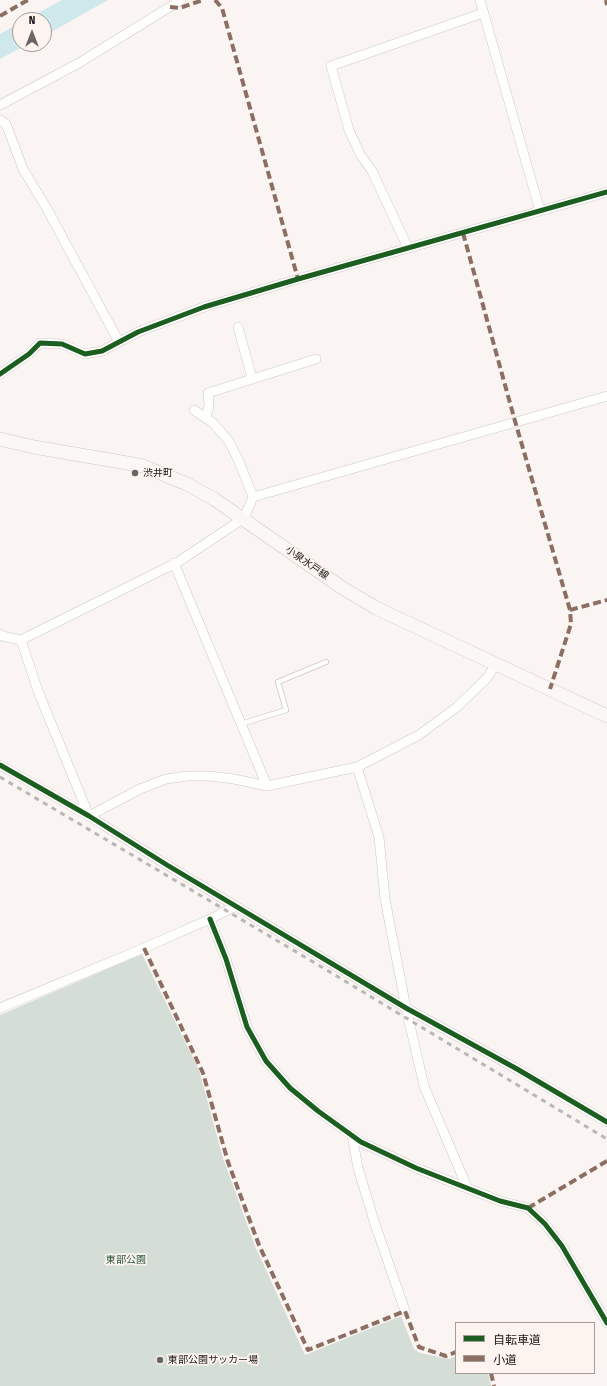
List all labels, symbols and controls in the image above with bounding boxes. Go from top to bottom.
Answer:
north arrow [12,12,52,52]
text: N [29,14,35,27]
place label: 渋井町 [143,467,173,479]
marker: 渋井町 [130,468,140,478]
street label: 小泉水戸線 [283,544,331,582]
park label: 東部公園 [106,1254,146,1266]
legend [455,1322,595,1374]
text: 自転車道 [493,1333,541,1347]
text: 小道 [493,1353,517,1367]
place label: 東部公園サッカー場 [168,1354,258,1366]
marker: 東部公園サッカー場 [155,1355,165,1365]

